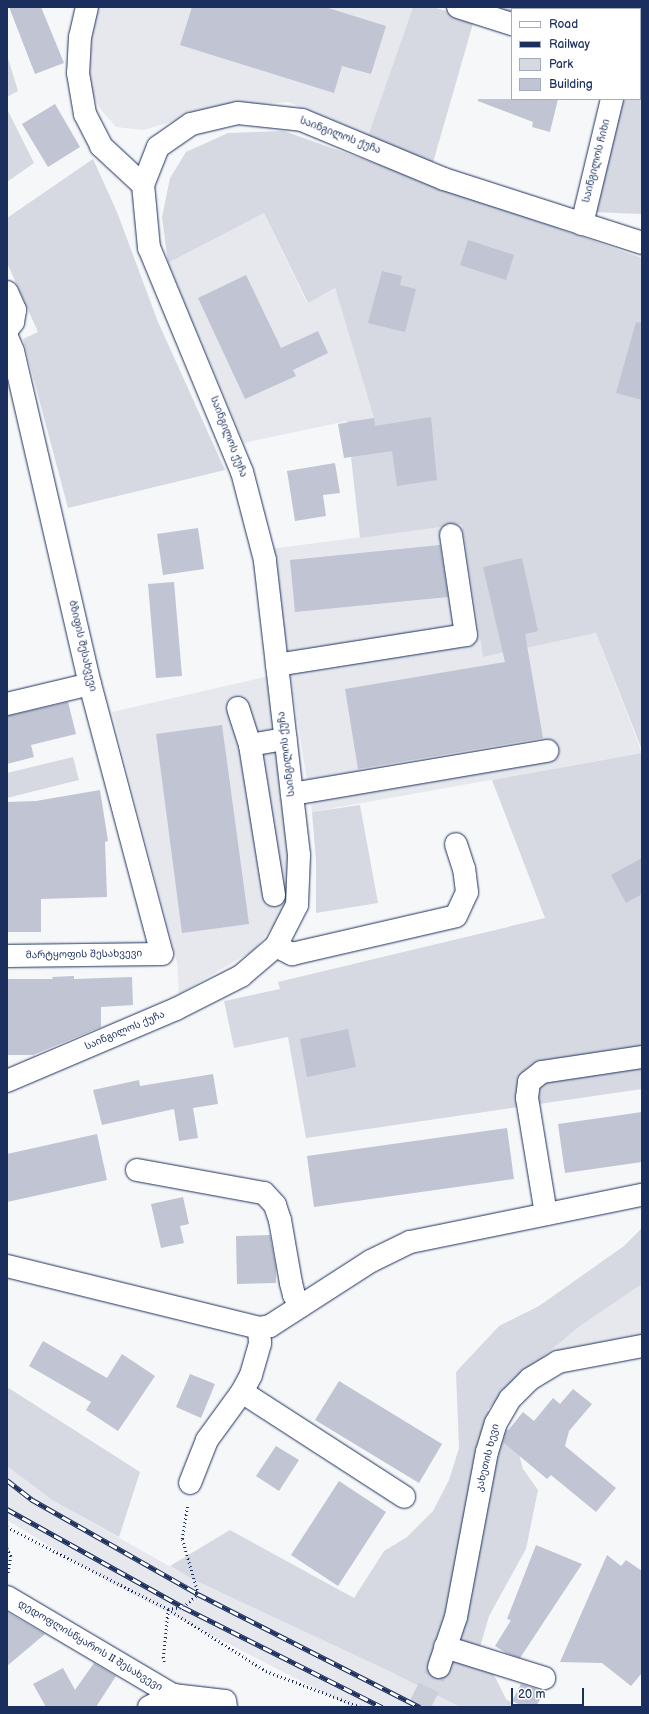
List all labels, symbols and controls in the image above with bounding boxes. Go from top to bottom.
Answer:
legend [511,8,641,100]
text: Road [549,17,578,32]
text: Railway [549,37,590,52]
text: Park [549,57,573,72]
text: Building [549,77,593,92]
street label: საინგილოს ქუჩა [298,115,382,157]
street label: საინგილოს ჩიხი [581,118,613,204]
street label: საინგილოს ქუჩა [207,395,249,479]
street label: ბზიფის შესახვევი [66,599,98,693]
street label: საინგილოს ქუჩა [276,711,298,797]
street label: მარტყოფის შესახვევი [26,948,142,962]
street label: საინგილოს ქუჩა [83,1009,167,1053]
street label: კახეთის ხევი [474,1423,502,1493]
street label: დედოფლისწყაროს II შესახვევი [16,1598,164,1694]
scale bar [513,1680,586,1706]
text: 20 m [518,1687,545,1702]

